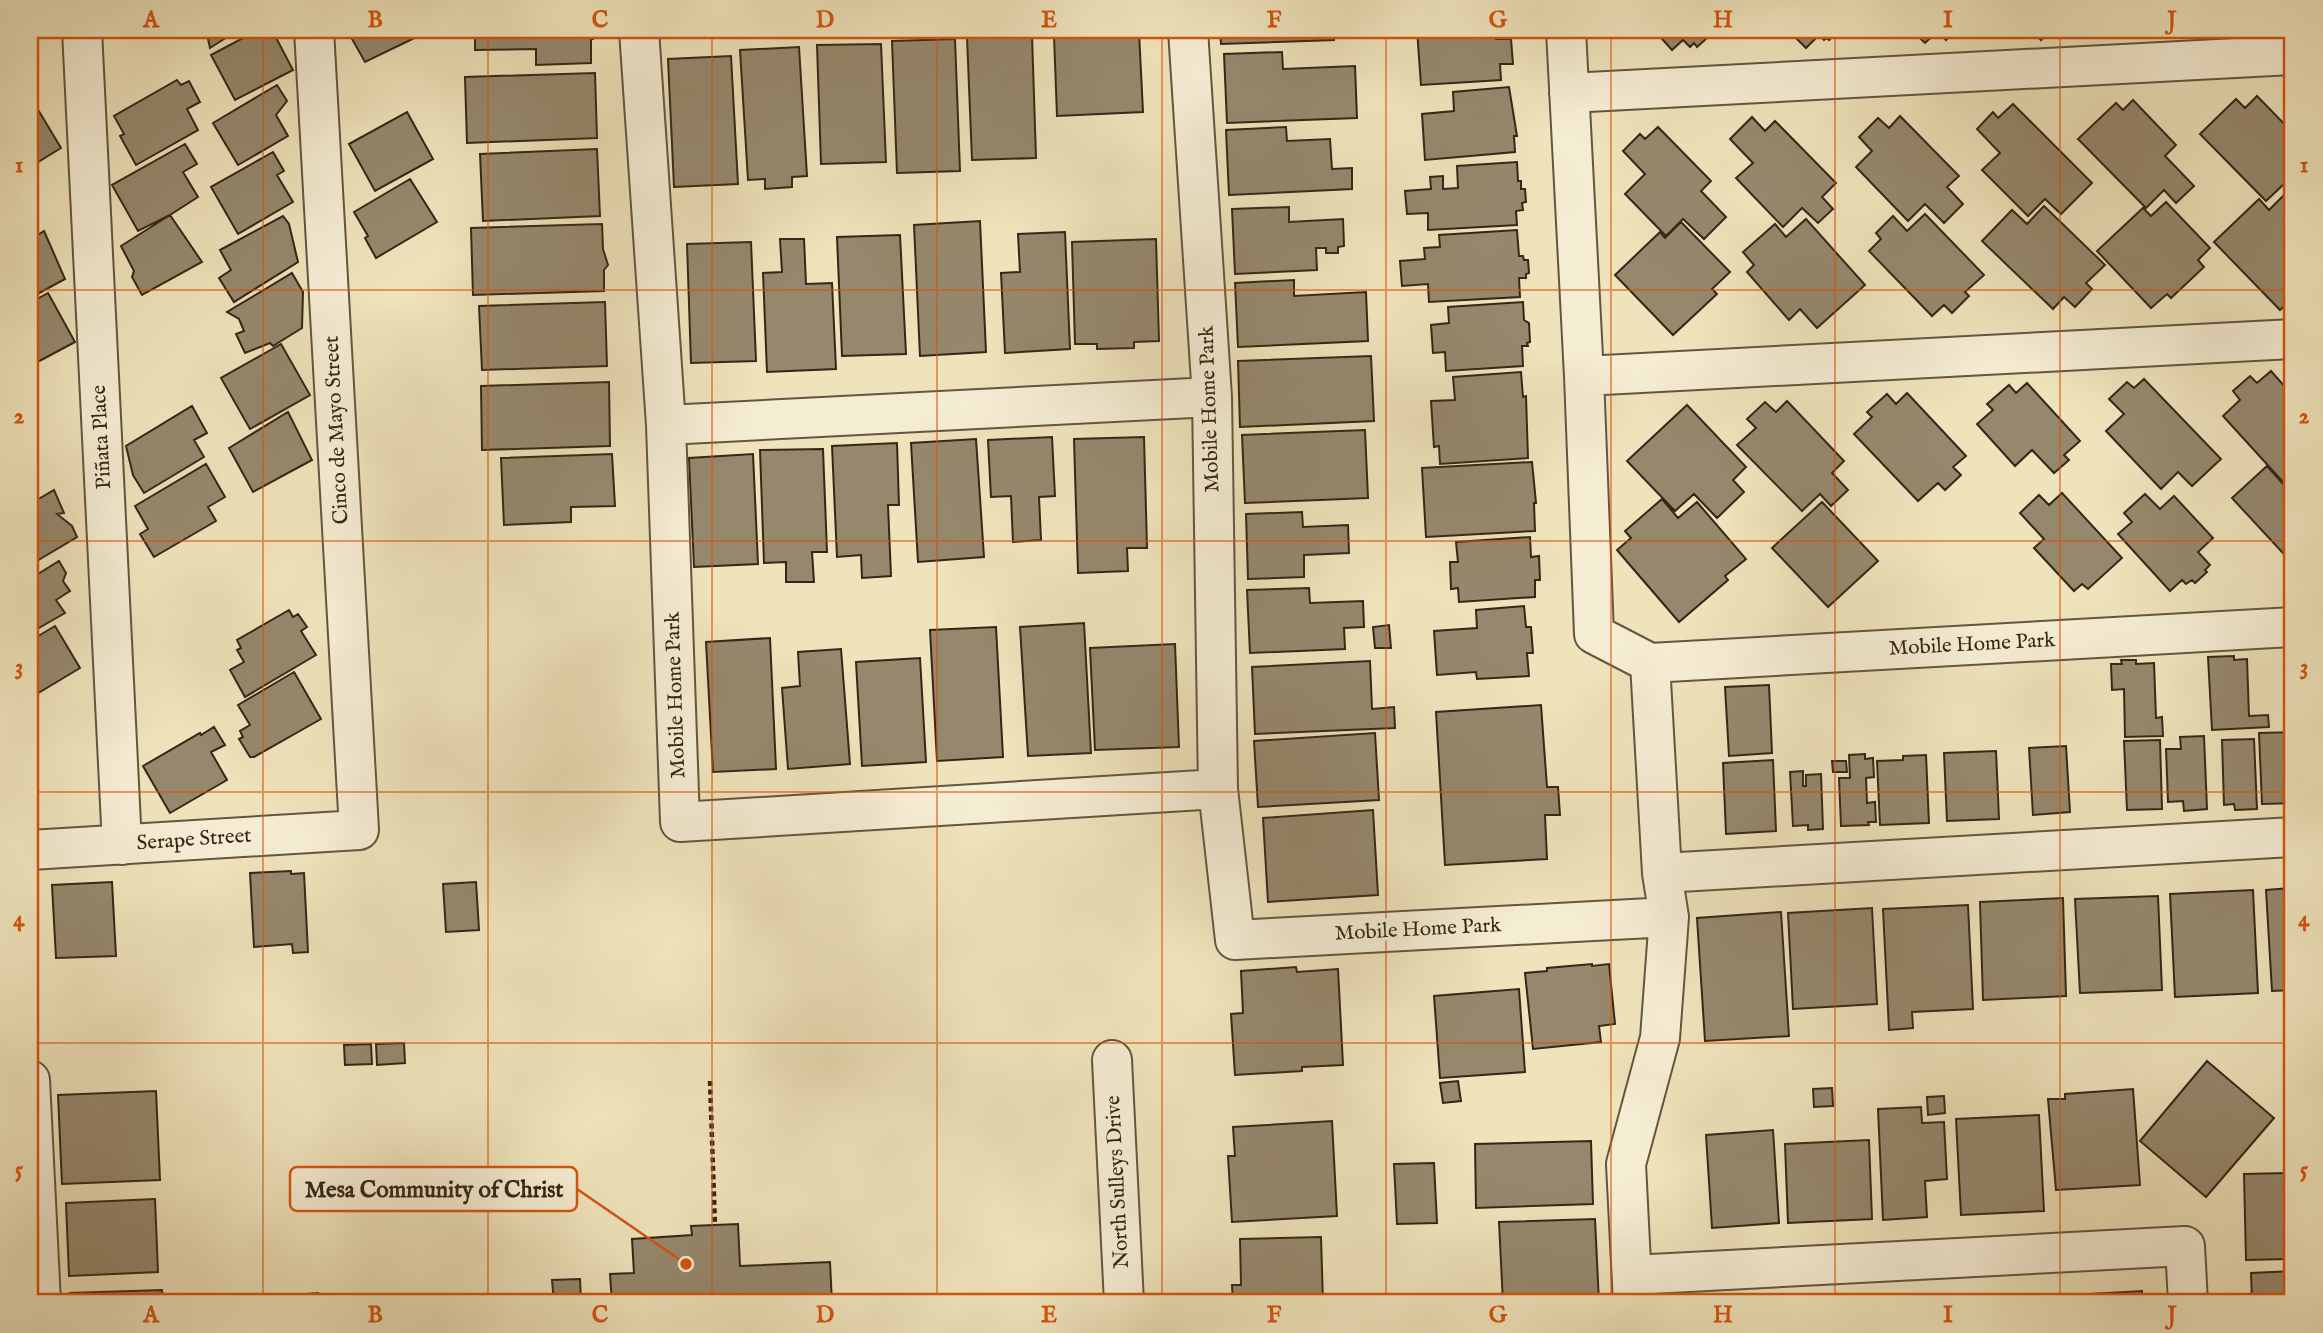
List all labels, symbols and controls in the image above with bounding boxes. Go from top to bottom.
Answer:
text: A [142,6,160,35]
text: B [367,6,383,35]
text: C [592,6,609,35]
text: D [816,6,834,35]
text: E [1041,6,1057,35]
text: F [1267,6,1282,35]
text: G [1489,6,1508,35]
text: H [1713,6,1733,35]
text: I [1943,6,1953,35]
text: J [2164,6,2177,35]
text: 1 [15,151,23,180]
text: 1 [2300,151,2308,180]
street label: Mobile Home Park [1194,324,1226,493]
street label: Cinco de Mayo Street [319,335,355,525]
street label: Piñata Place [86,384,118,490]
text: 2 [14,402,25,431]
text: 2 [2299,402,2310,431]
street label: Mobile Home Park [660,610,692,779]
street label: Mobile Home Park [1888,627,2057,663]
text: 3 [15,653,23,682]
text: 3 [2300,653,2308,682]
street label: Serape Street [136,823,252,857]
text: 4 [13,905,25,934]
text: 4 [2298,905,2310,934]
street label: Mobile Home Park [1334,912,1503,948]
street label: North Sulleys Drive [1100,1094,1136,1269]
text: 5 [15,1156,24,1185]
text: 5 [2300,1156,2309,1185]
callout: Mesa Community of Christ [290,1167,577,1211]
text: Mesa Community of Christ [305,1176,563,1205]
text: A [142,1301,160,1330]
text: B [367,1301,383,1330]
text: C [592,1301,609,1330]
text: D [816,1301,834,1330]
text: E [1041,1301,1057,1330]
text: F [1267,1301,1282,1330]
text: G [1489,1301,1508,1330]
text: H [1713,1301,1733,1330]
text: I [1943,1301,1953,1330]
text: J [2164,1301,2177,1330]

